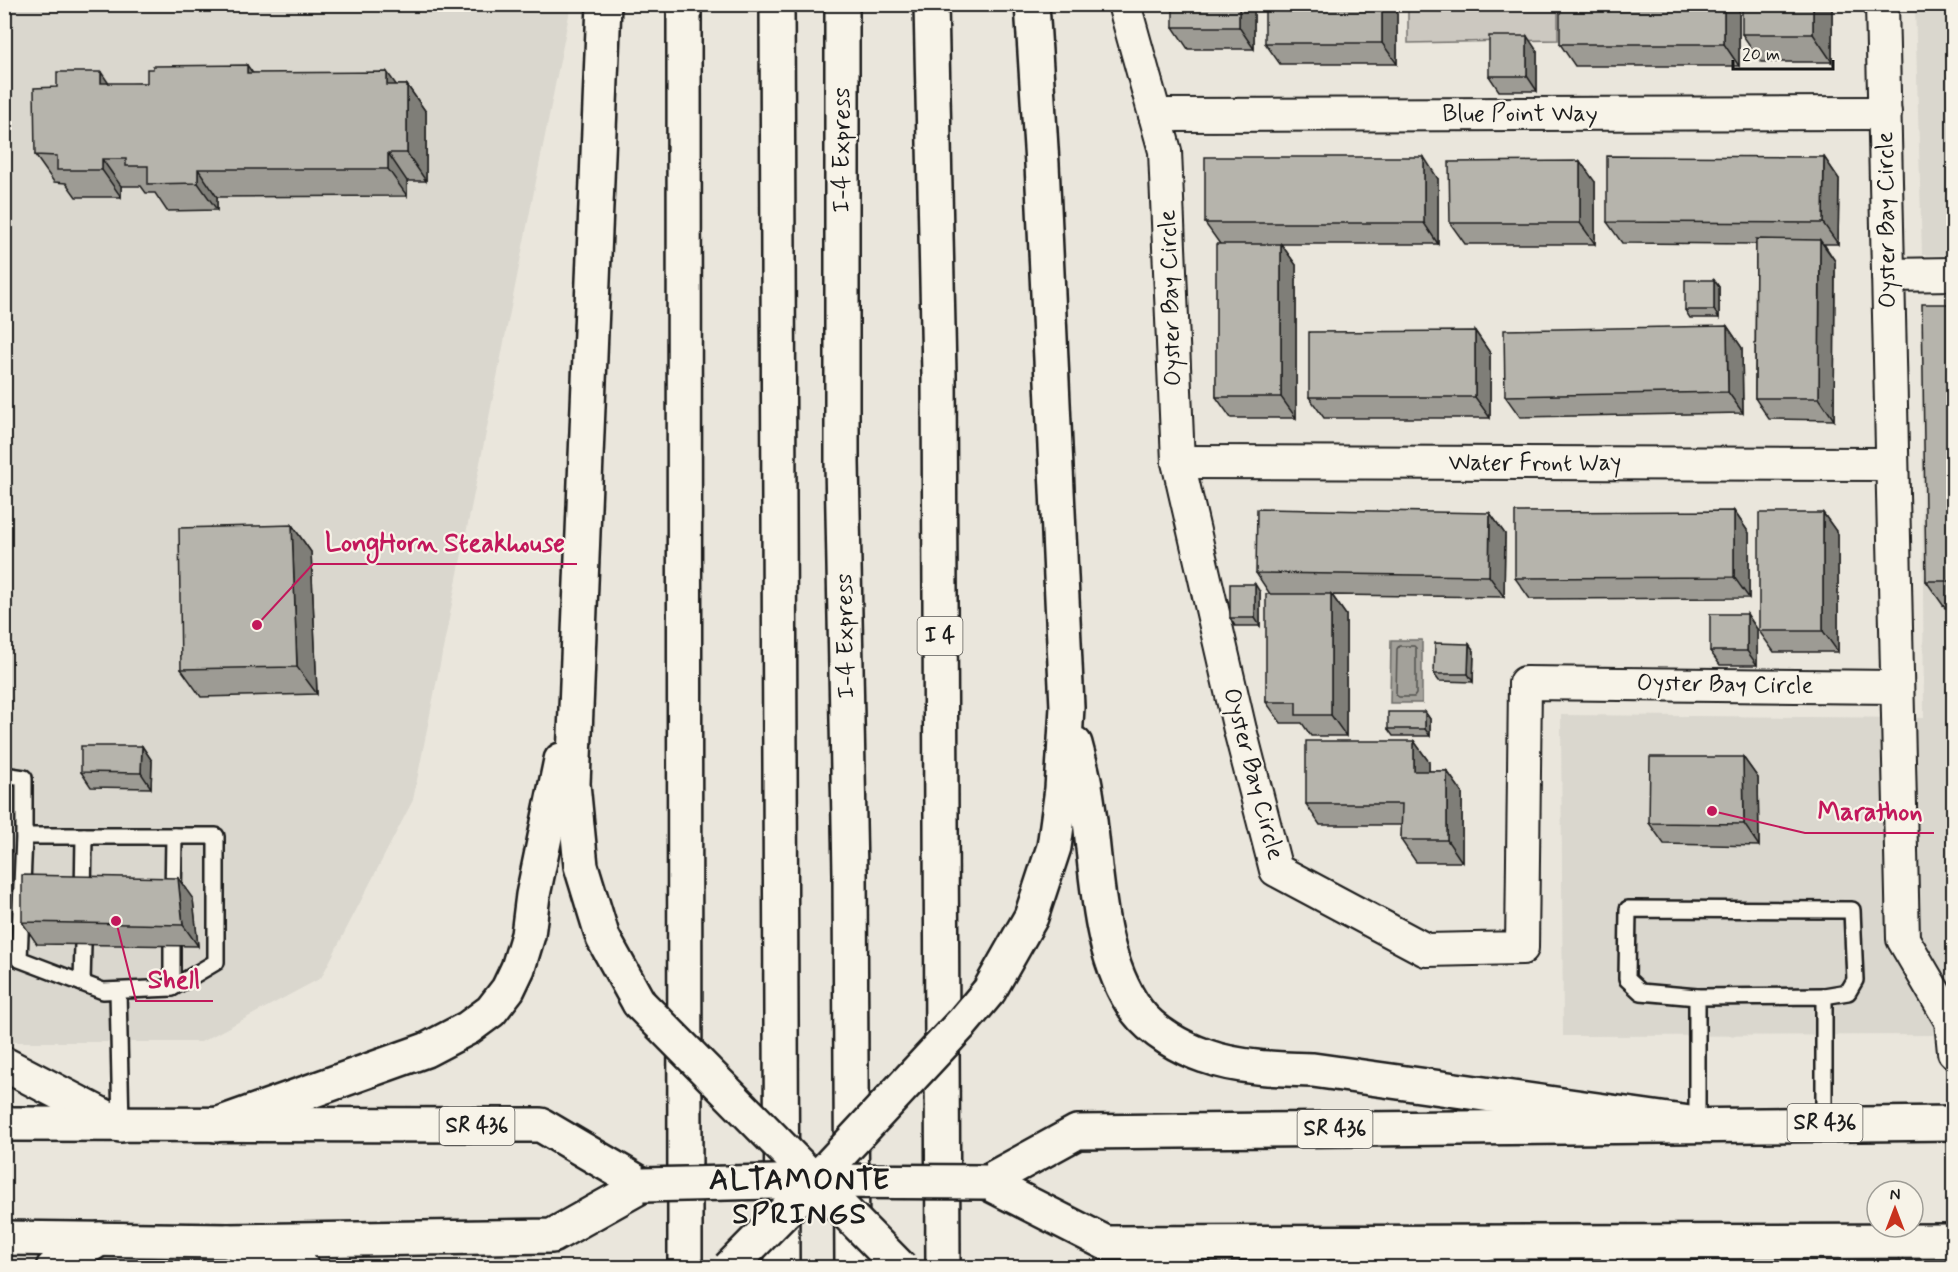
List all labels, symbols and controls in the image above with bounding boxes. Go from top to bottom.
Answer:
scale bar [1733,33,1834,71]
text: 20 m [1742,43,1780,67]
street label: I-4 Express [827,87,858,213]
street label: Blue Point Way [1442,99,1598,130]
street label: Oyster Bay Circle [1870,131,1904,309]
street label: Oyster Bay Circle [1152,209,1190,387]
street label: Water Front Way [1449,448,1621,479]
callout: LongHorn Steakhouse [313,520,577,564]
text: LongHorn Steakhouse [325,527,565,564]
street label: I-4 Express [829,573,863,699]
road number: I 4 [918,617,962,655]
street label: Oyster Bay Circle [1636,668,1814,702]
street label: Oyster Bay Circle [1215,685,1291,864]
callout: Marathon [1805,789,1934,833]
text: Marathon [1818,796,1923,830]
callout: Shell [136,957,213,1001]
text: Shell [148,964,200,998]
road number: SR 436 [1788,1104,1862,1142]
road number: SR 436 [440,1107,514,1145]
road number: SR 436 [1298,1110,1372,1148]
district label: ALTAMONTE SPRINGS [709,1161,891,1234]
north arrow [1865,1179,1925,1239]
text: N [1890,1185,1900,1206]

